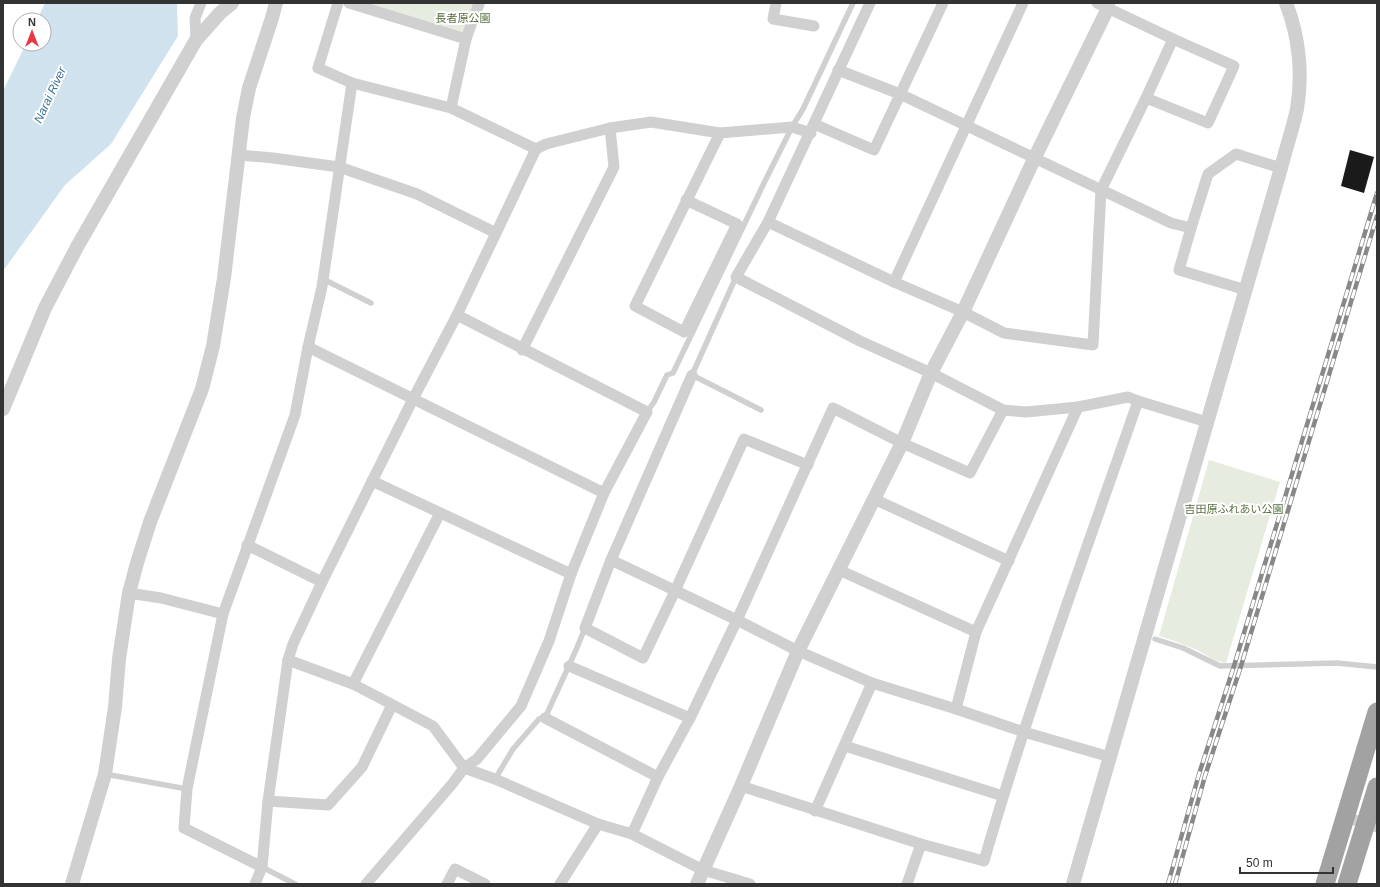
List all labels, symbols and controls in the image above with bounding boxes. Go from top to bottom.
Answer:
north arrow [12,12,52,52]
park label: 長者原公園 [436,12,491,24]
text: N [28,16,36,28]
water label: Narai River [31,64,69,125]
park label: 吉田原ふれあい公園 [1185,503,1284,515]
scale bar [1240,849,1333,875]
text: 50 m [1246,856,1273,870]

